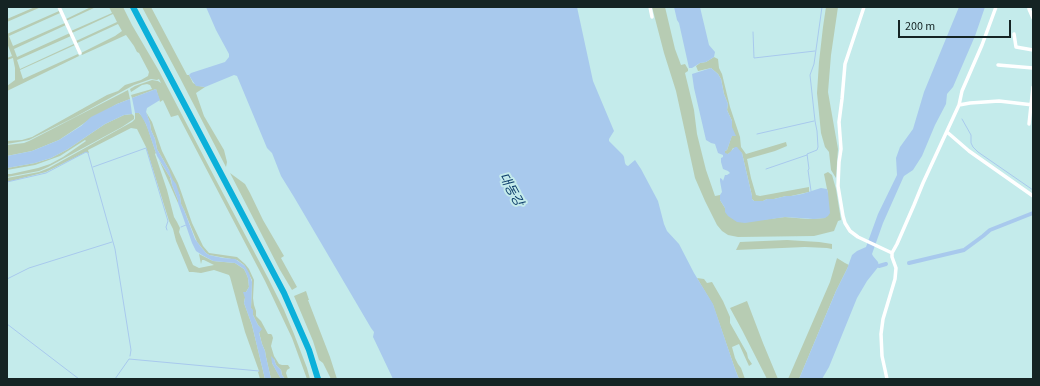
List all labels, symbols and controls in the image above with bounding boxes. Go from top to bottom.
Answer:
scale bar [900,12,1013,38]
text: 200 m [905,18,935,35]
water label: 대동강 [494,171,526,209]

